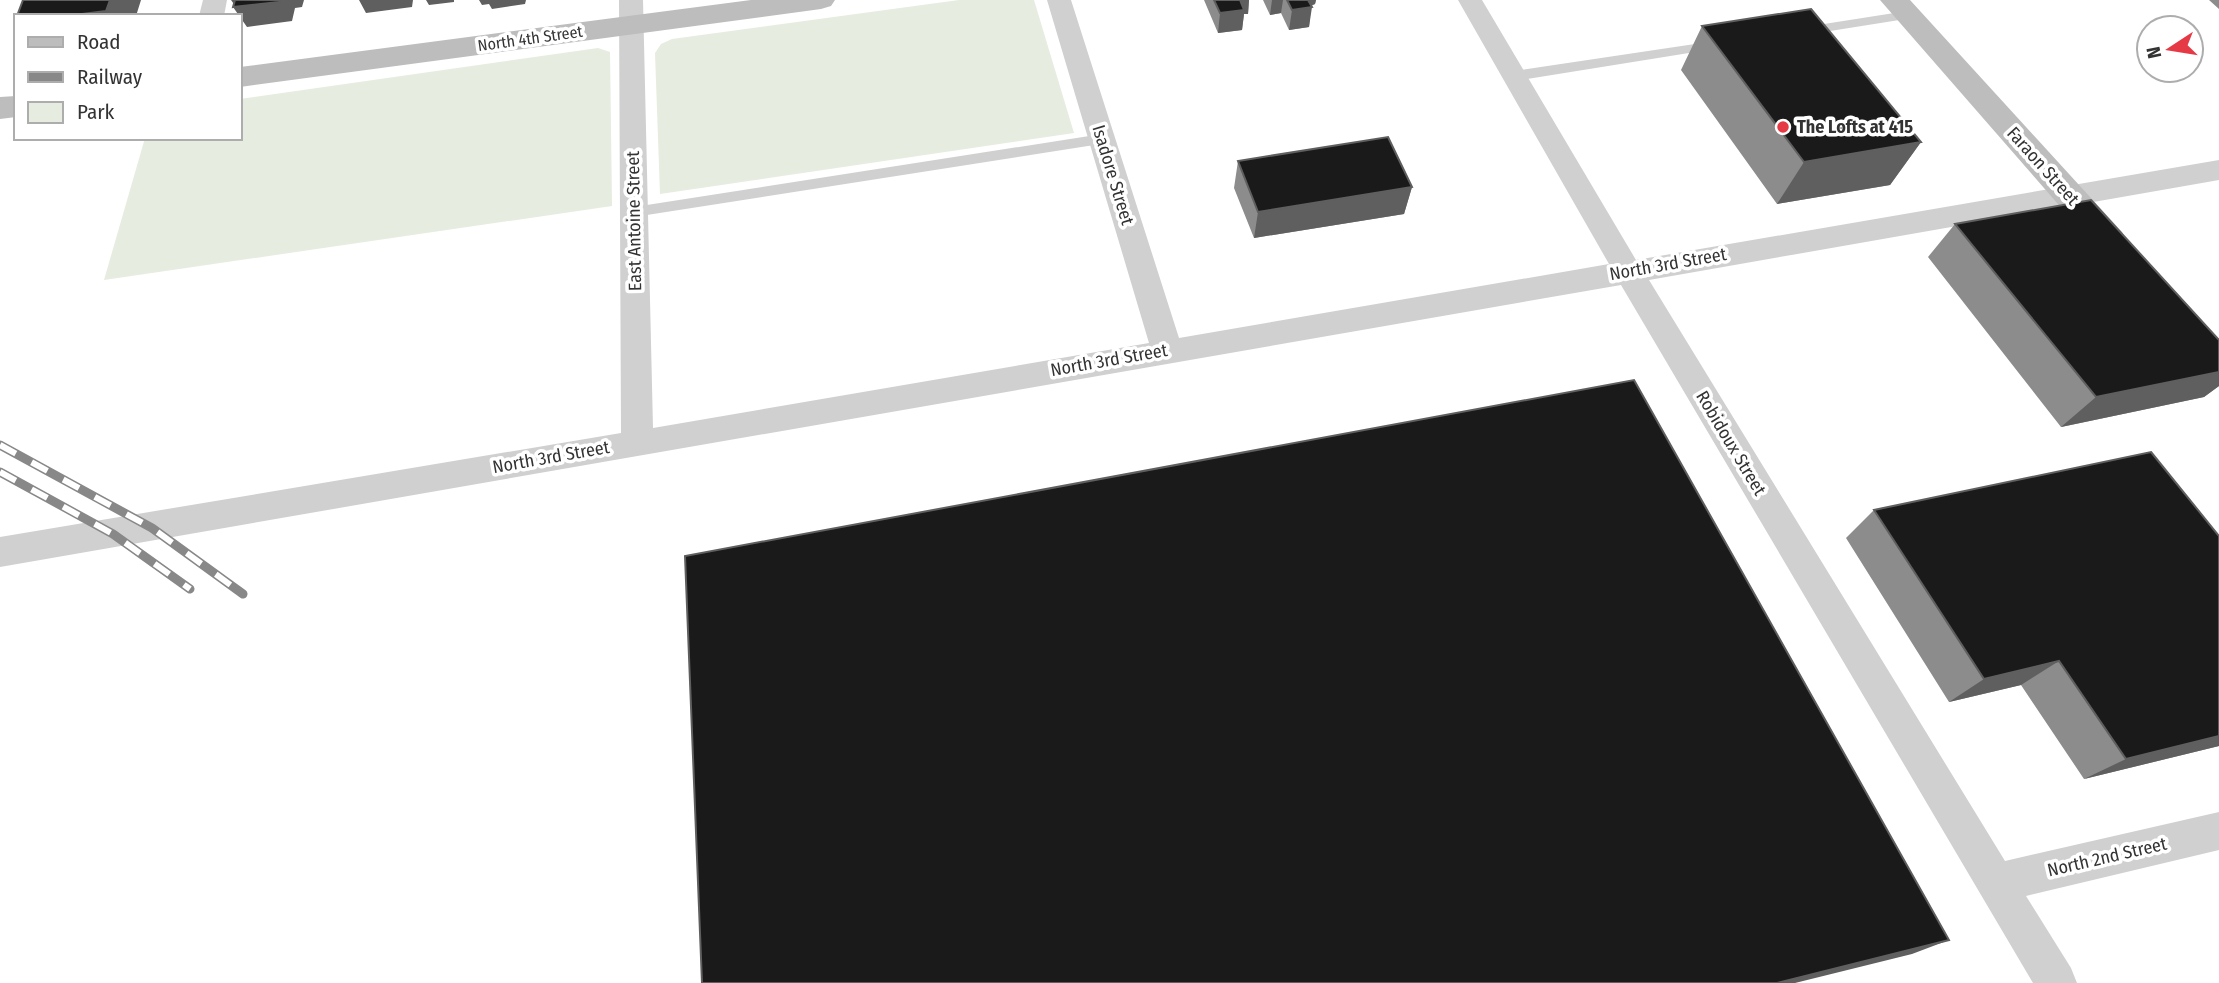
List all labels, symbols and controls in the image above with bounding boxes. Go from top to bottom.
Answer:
legend [14,14,242,140]
north arrow [2135,14,2205,84]
street label: North 4th Street [476,22,584,55]
text: Road [77,29,121,55]
text: N [2141,44,2166,60]
text: Railway [77,64,143,90]
text: Park [77,99,115,125]
place label: The Lofts at 415 [1797,116,1913,138]
marker: The Lofts at 415 [1775,119,1791,135]
street label: Isadore Street [1087,122,1139,228]
street label: Faraon Street [2002,122,2084,210]
street label: East Antoine Street [622,151,646,291]
street label: North 3rd Street [1608,243,1728,285]
street label: North 3rd Street [1049,339,1169,381]
street label: Robidoux Street [1691,387,1771,499]
street label: North 3rd Street [491,436,611,478]
street label: North 2nd Street [2045,833,2169,881]

